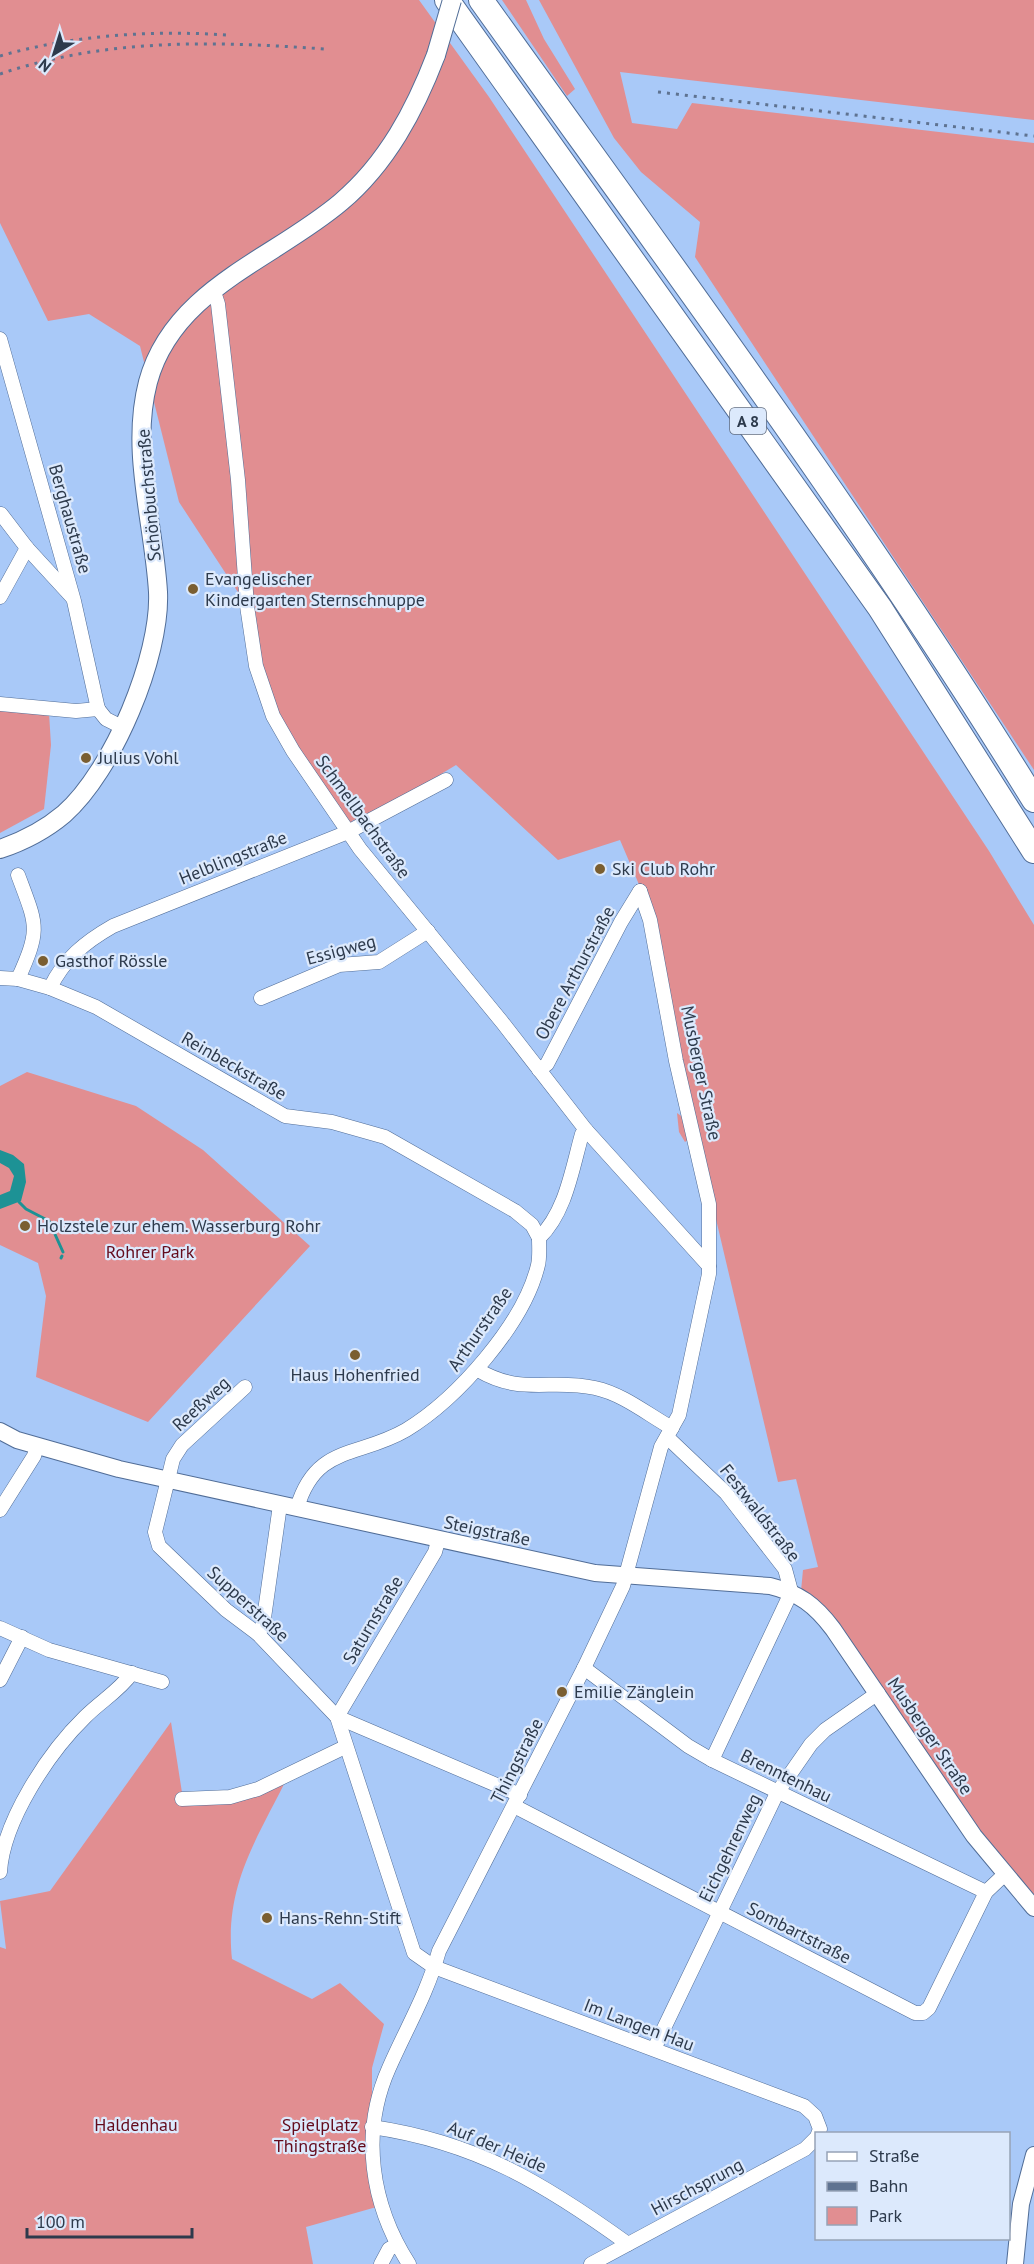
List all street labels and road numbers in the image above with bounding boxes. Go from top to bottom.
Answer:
road number: A 8 [730,408,766,434]
street label: Schönbuchstraße [131,428,166,562]
street label: Berghaustraße [44,462,97,576]
street label: Schmellbachstraße [311,751,416,883]
street label: Helblingstraße [175,825,290,890]
street label: Obere Arthurstraße [530,902,619,1044]
street label: Essigweg [304,929,378,970]
street label: Musberger Straße [676,1004,727,1142]
street label: Reinbeckstraße [178,1026,291,1105]
street label: Arthurstraße [442,1282,517,1375]
street label: Reeßweg [167,1371,234,1436]
street label: Festwaldstraße [715,1459,806,1566]
street label: Steigstraße [442,1510,532,1551]
street label: Supperstraße [203,1561,294,1646]
street label: Saturnstraße [337,1571,408,1668]
street label: Musberger Straße [883,1673,978,1799]
street label: Thingstraße [485,1714,548,1807]
street label: Brenntenhau [737,1744,836,1808]
street label: Eichgehrenweg [693,1790,766,1906]
street label: Sombartstraße [743,1896,855,1969]
street label: Im Langen Hau [581,1993,698,2056]
street label: Auf der Heide [444,2115,550,2178]
street label: Hirschsprung [647,2153,747,2220]

